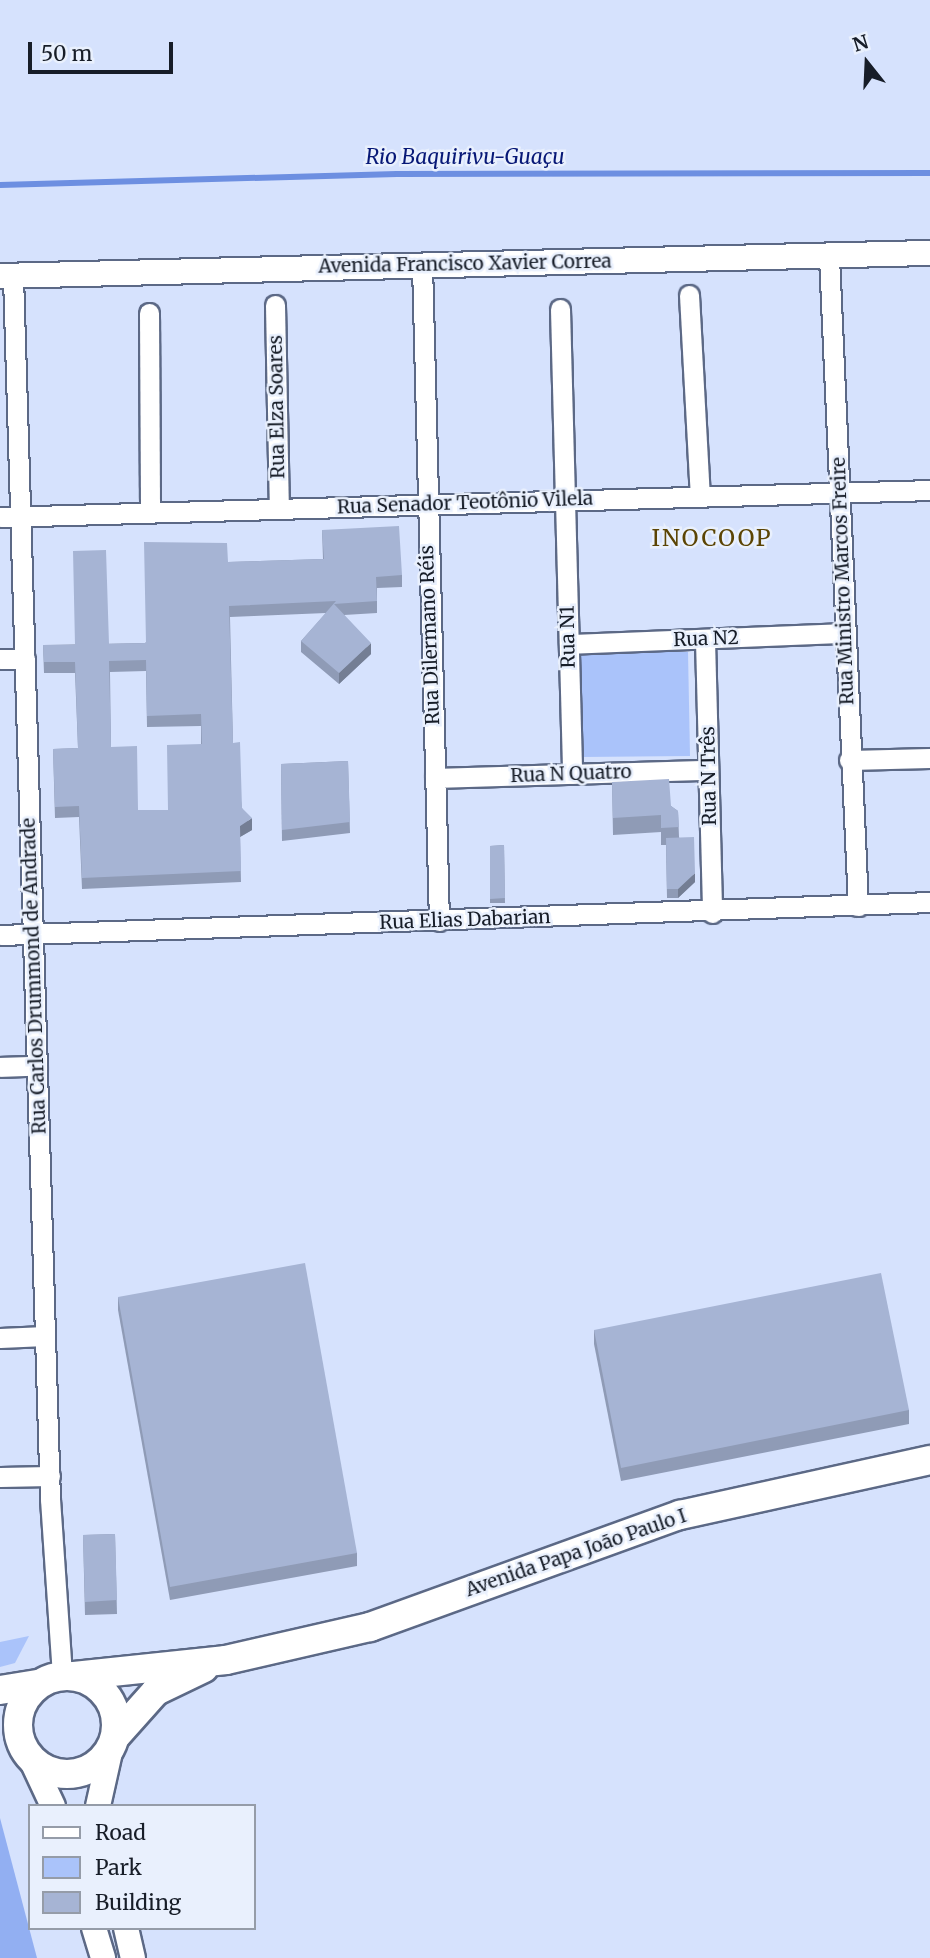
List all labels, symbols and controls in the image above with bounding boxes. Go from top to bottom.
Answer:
scale bar [32,28,177,72]
north arrow [832,28,902,98]
text: N [850,29,871,57]
text: 50 m [41,40,92,67]
water label: Rio Baquirivu-Guaçu [365,144,565,170]
street label: Avenida Francisco Xavier Correa [318,250,612,278]
street label: Rua Elza Soares [264,335,290,479]
street label: Rua Ministro Marcos Freire [827,457,859,705]
street label: Rua Senador Teotônio Vilela [337,487,593,519]
district label: INOCOOP [652,524,772,552]
street label: Rua Dilermano Réis [415,545,445,725]
street label: Rua N1 [556,605,580,669]
street label: Rua N2 [673,626,739,652]
street label: Rua N Três [697,726,721,826]
street label: Rua N Quatro [510,760,632,788]
street label: Rua Carlos Drummond de Andrade [17,817,51,1135]
street label: Rua Elias Dabarian [379,906,551,934]
street label: Avenida Papa João Paulo I [463,1504,689,1602]
legend [28,1804,256,1930]
text: Road [95,1819,146,1846]
text: Park [95,1854,142,1881]
text: Building [95,1889,181,1916]

